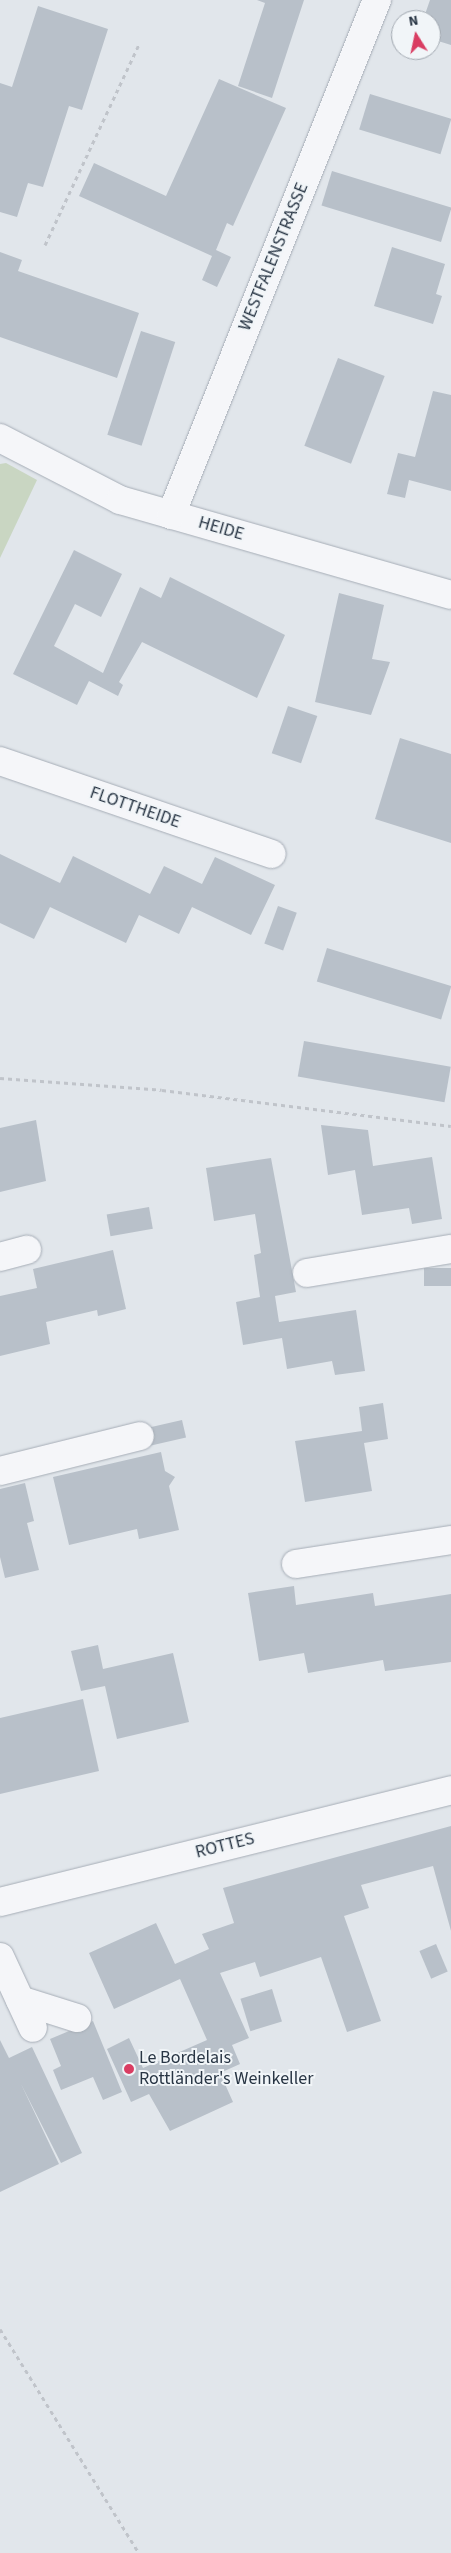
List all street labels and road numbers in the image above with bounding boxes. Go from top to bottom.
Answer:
street label: WESTFALENSTRASSE [234,180,314,334]
street label: HEIDE [196,512,246,546]
street label: FLOTTHEIDE [87,782,183,834]
street label: ROTTES [193,1828,257,1864]

